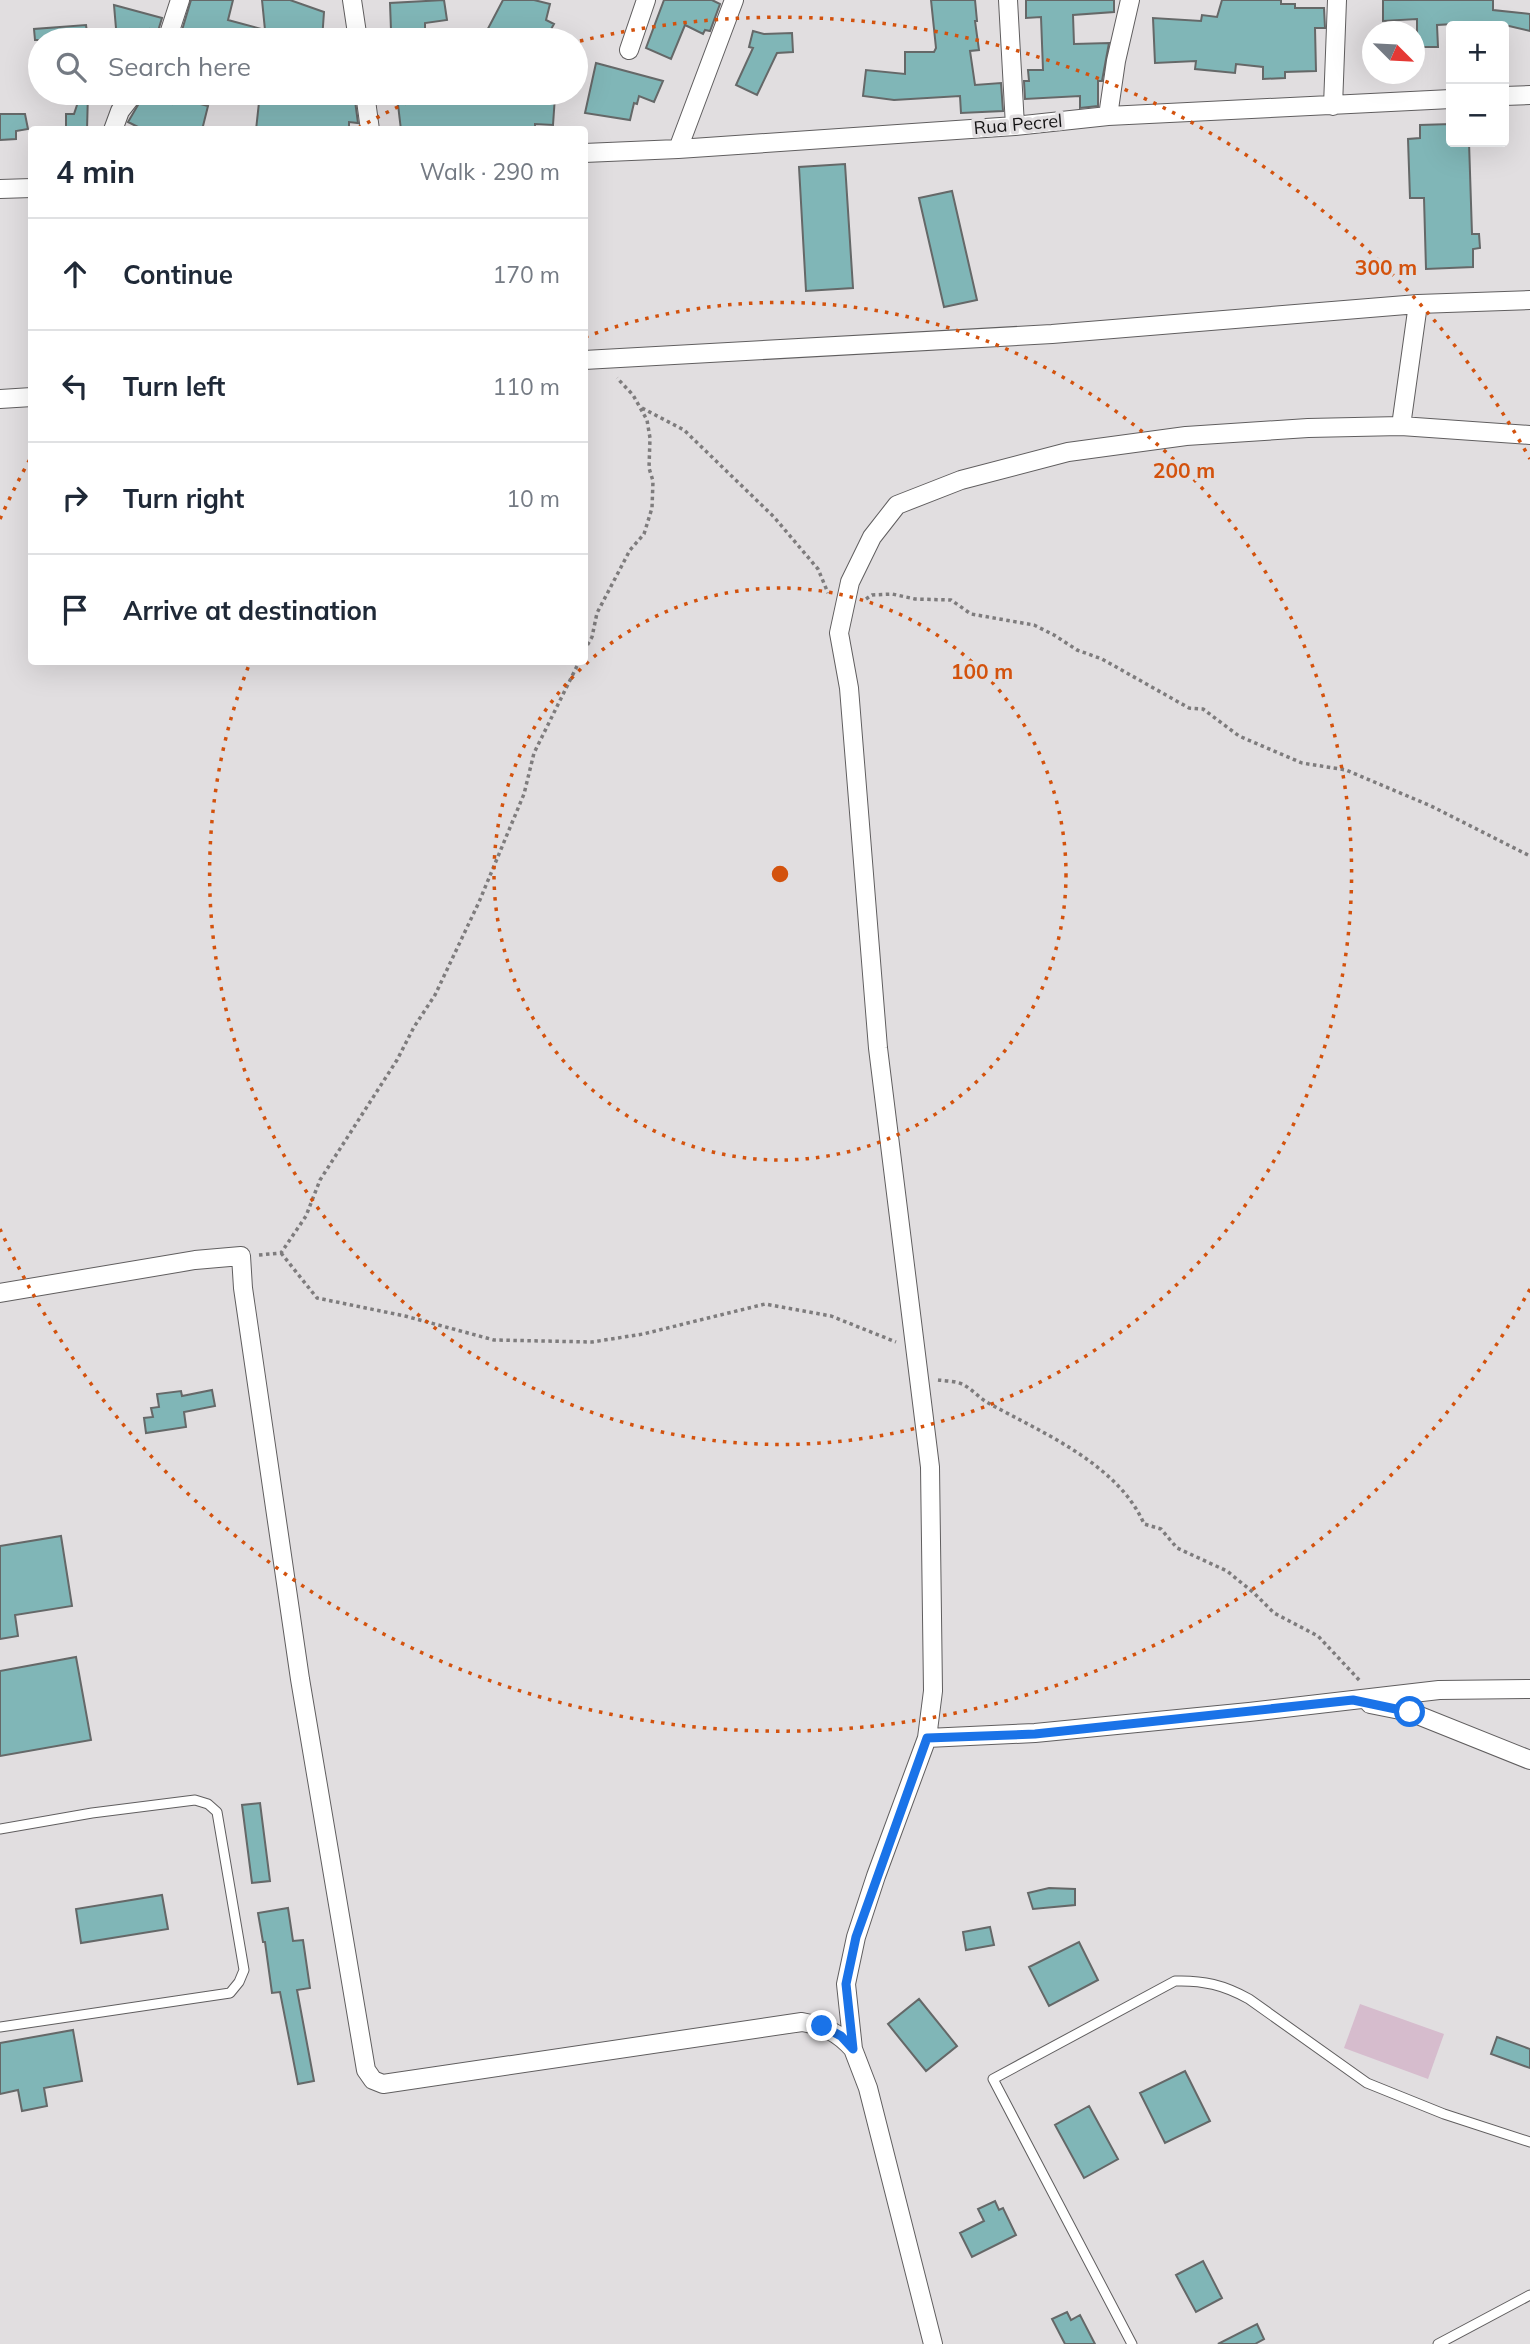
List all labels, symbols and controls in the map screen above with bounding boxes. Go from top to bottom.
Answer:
north arrow [1362,21,1425,84]
map controls [1446,21,1509,147]
button: + [1446,21,1509,84]
search box [28,28,588,105]
icon: search [52,48,90,86]
text: Search here [108,50,251,83]
button: − [1446,84,1509,147]
street label: Rua Pecrel [973,109,1063,139]
text: 4 min [56,153,135,191]
text: Walk · 290 m [420,157,560,186]
text: 300 m [1355,254,1417,280]
icon: ahead [56,255,94,293]
text: Continue [123,258,233,291]
text: 170 m [492,260,560,289]
icon: left [56,367,94,405]
text: Turn left [123,370,225,403]
text: 110 m [492,372,560,401]
text: 200 m [1153,457,1215,483]
icon: right [56,479,94,517]
text: Turn right [123,482,244,515]
text: 10 m [506,484,560,513]
icon: arrive [56,591,94,629]
text: Arrive at destination [123,594,378,627]
text: 100 m [951,658,1013,684]
centre of rings [768,862,792,886]
route start [1394,1696,1425,1727]
route end [806,2010,837,2041]

